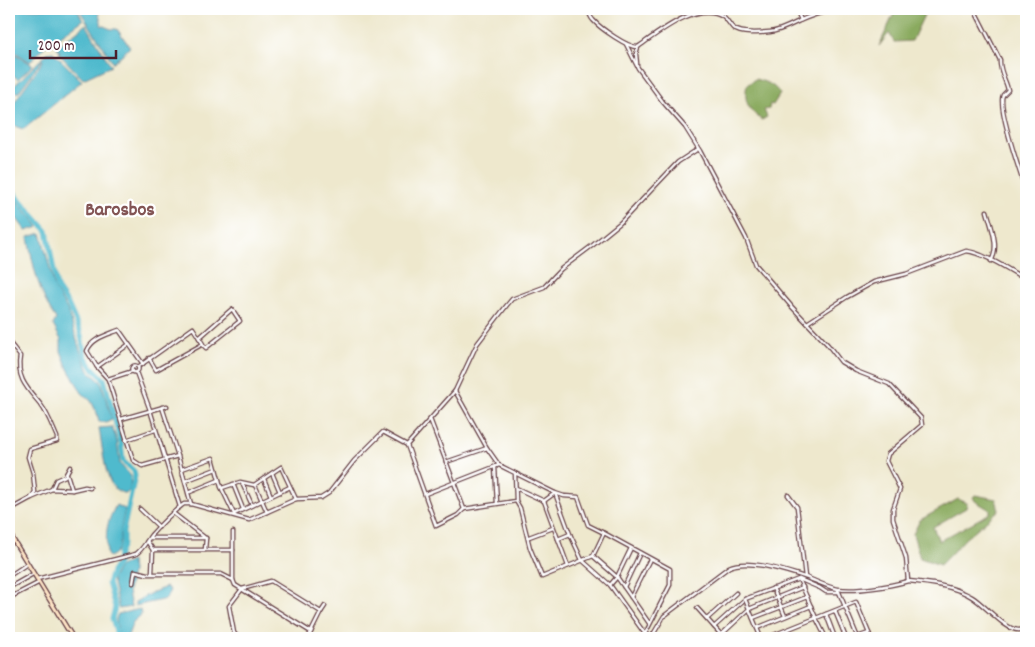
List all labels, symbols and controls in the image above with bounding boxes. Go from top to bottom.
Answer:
scale bar [30,28,116,60]
text: 200 m [38,36,75,58]
district label: Barosbos [85,197,155,225]

